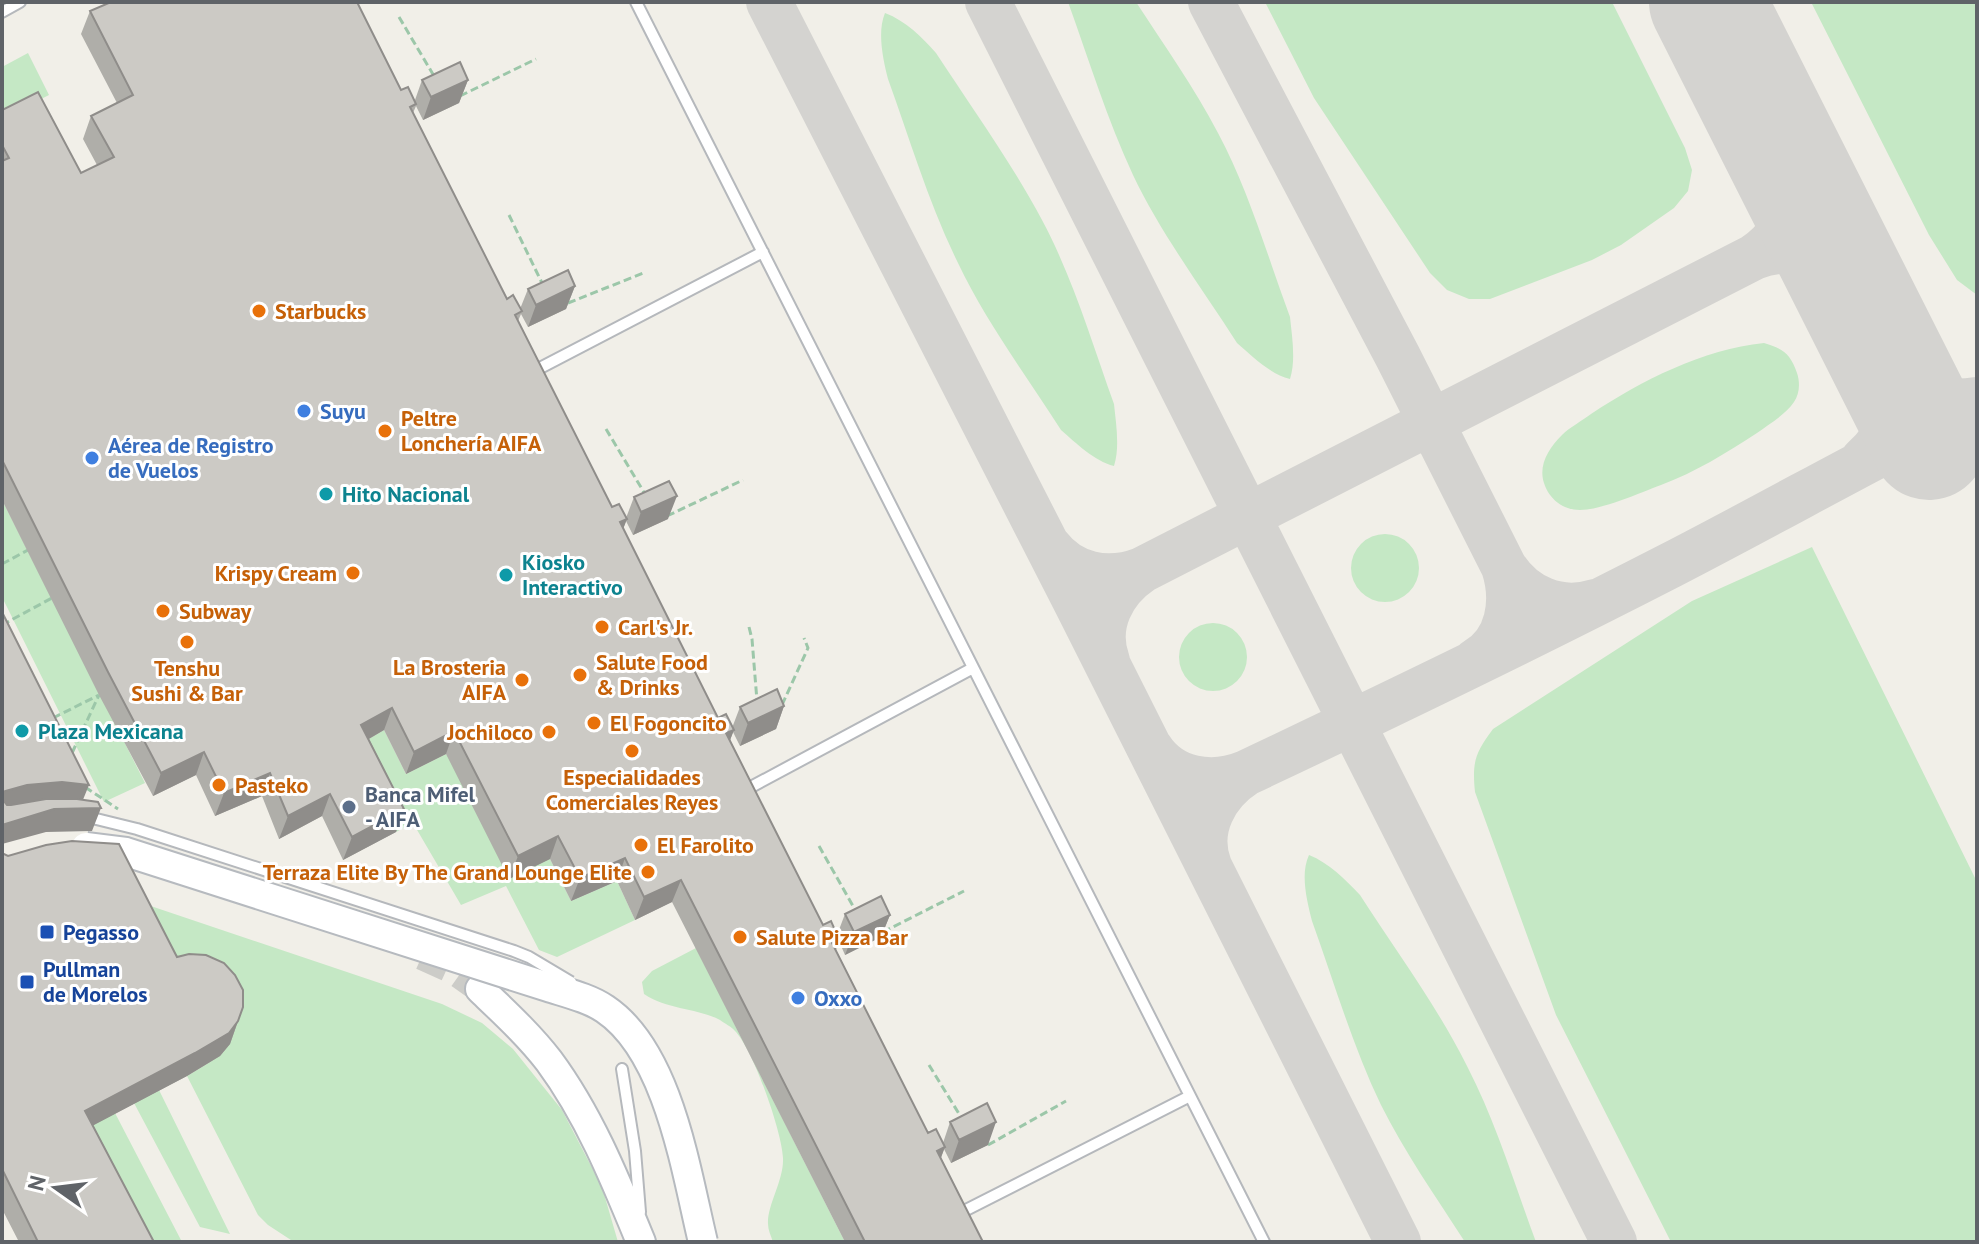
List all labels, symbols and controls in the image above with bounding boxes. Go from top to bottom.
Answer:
place label: Starbucks [275,297,366,325]
marker: Starbucks [250,302,268,320]
place label: Suyu [320,397,366,425]
marker: Suyu [295,402,313,420]
place label: Peltre Lonchería AIFA [401,404,542,457]
marker: Peltre Lonchería AIFA [376,422,394,440]
place label: Aérea de Registro de Vuelos [108,431,274,484]
marker: Aérea de Registro de Vuelos [83,449,101,467]
place label: Hito Nacional [342,480,470,508]
marker: Hito Nacional [317,485,335,503]
place label: Kiosko Interactivo [522,548,623,601]
place label: Krispy Cream [215,559,337,587]
marker: Krispy Cream [344,564,362,582]
marker: Kiosko Interactivo [497,566,515,584]
place label: Subway [179,597,252,625]
marker: Subway [154,602,172,620]
place label: Carl's Jr. [618,613,693,641]
marker: Carl's Jr. [593,618,611,636]
marker: Tenshu Sushi & Bar [178,633,196,651]
place label: Salute Food & Drinks [596,648,708,701]
place label: La Brosteria AIFA [393,653,507,706]
place label: Tenshu Sushi & Bar [131,654,243,707]
marker: Salute Food & Drinks [571,666,589,684]
marker: La Brosteria AIFA [513,671,531,689]
place label: El Fogoncito [610,709,727,737]
marker: El Fogoncito [585,714,603,732]
place label: Plaza Mexicana [38,717,184,745]
place label: Jochiloco [446,718,533,746]
marker: Plaza Mexicana [13,722,31,740]
marker: Jochiloco [540,723,558,741]
marker: Especialidades Comerciales Reyes [623,742,641,760]
place label: Especialidades Comerciales Reyes [546,763,718,816]
place label: Pasteko [235,771,308,799]
marker: Pasteko [210,776,228,794]
place label: Banca Mifel - AIFA [365,780,476,833]
marker: Banca Mifel - AIFA [340,798,358,816]
place label: El Farolito [657,831,754,859]
marker: El Farolito [632,836,650,854]
place label: Terraza Elite By The Grand Lounge Elite [263,858,632,886]
marker: Terraza Elite By The Grand Lounge Elite [639,863,657,881]
place label: Pegasso [63,918,139,946]
marker: Pegasso [38,923,56,941]
place label: Salute Pizza Bar [756,923,908,951]
marker: Salute Pizza Bar [731,928,749,946]
place label: Pullman de Morelos [43,955,147,1008]
marker: Pullman de Morelos [18,973,36,991]
place label: Oxxo [814,984,862,1012]
marker: Oxxo [789,989,807,1007]
north arrow [16,1148,96,1228]
text: N [21,1173,52,1194]

